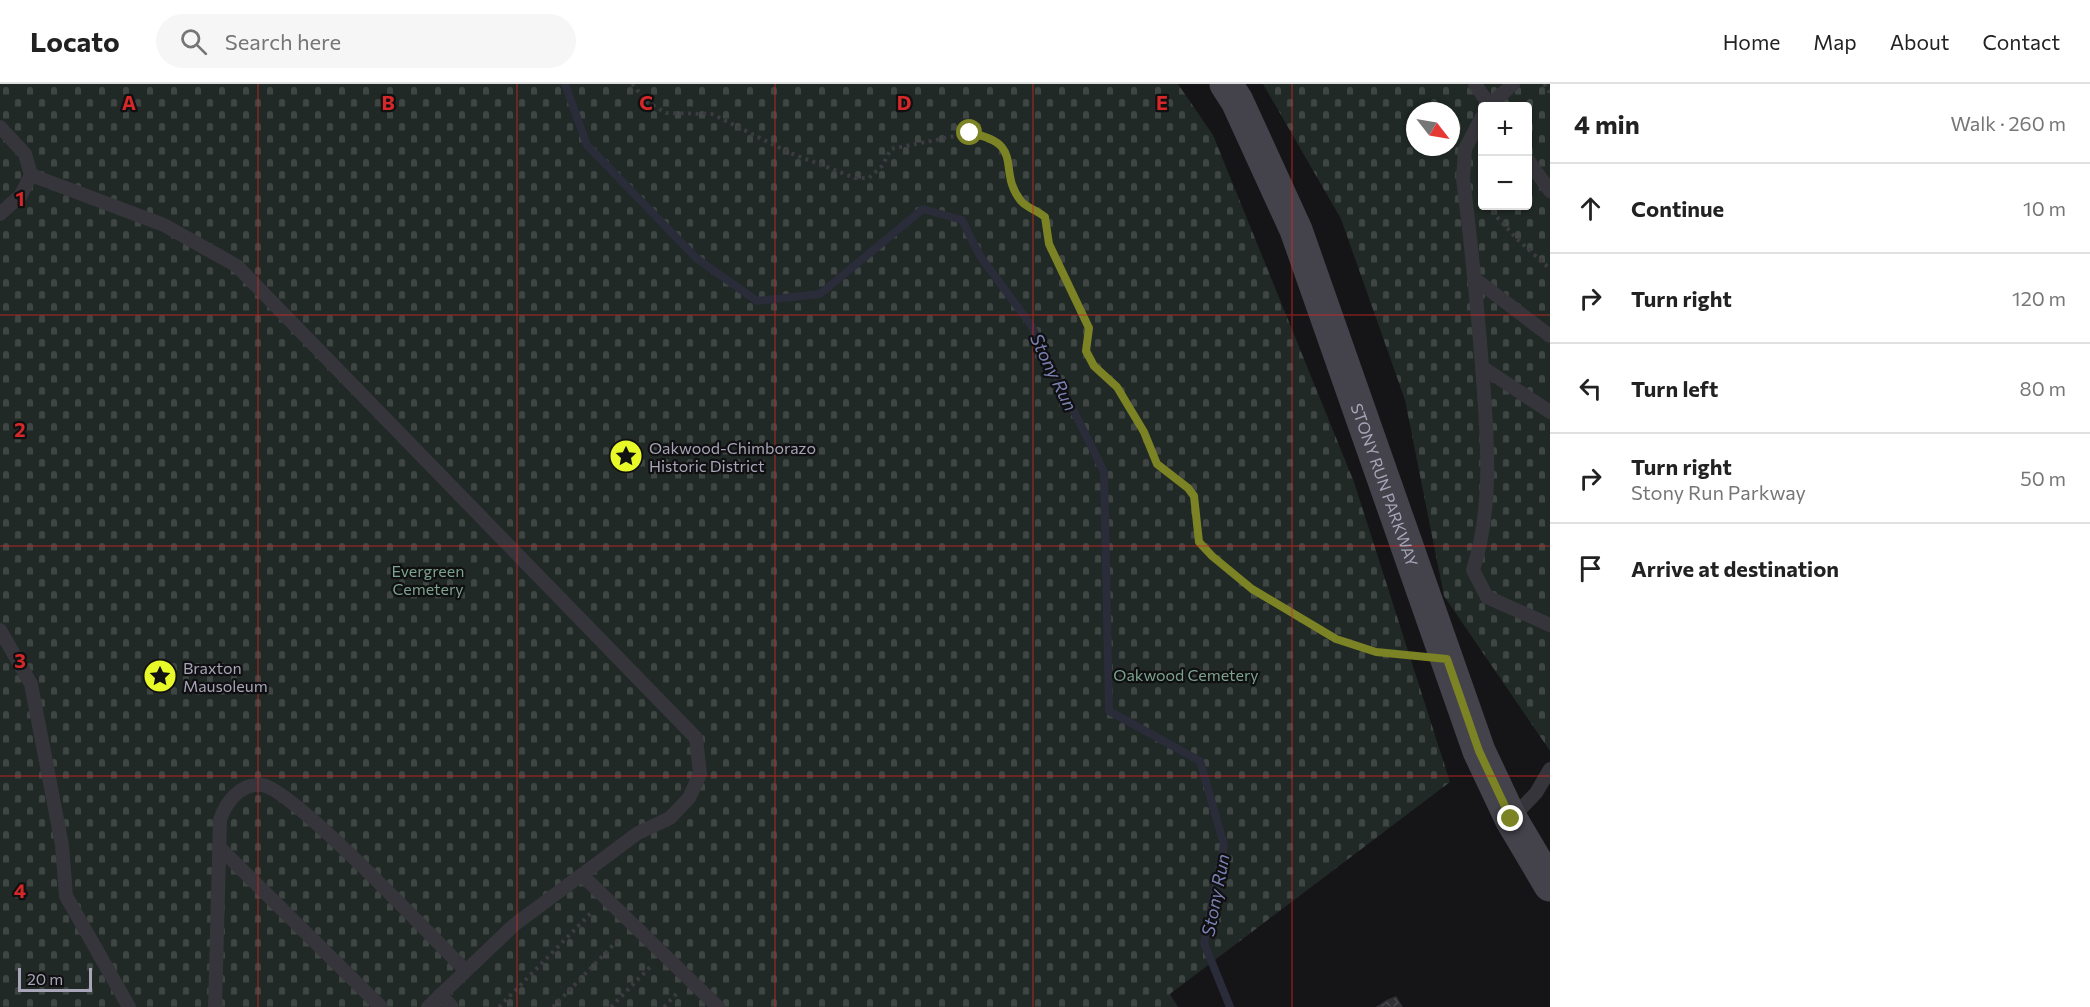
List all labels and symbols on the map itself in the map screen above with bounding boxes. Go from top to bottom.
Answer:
text: A [122,90,136,114]
text: B [381,90,395,114]
text: C [639,90,653,114]
text: D [897,90,911,114]
text: E [1156,90,1168,114]
north arrow [1406,102,1460,156]
route start [956,119,982,145]
text: 1 [15,186,25,210]
water label: Stony Run [1026,330,1082,414]
street label: STONY RUN PARKWAY [1348,400,1423,569]
text: 2 [14,417,26,441]
place icon: Oakwood-Chimborazo Historic District [608,438,644,474]
place label: Oakwood-Chimborazo Historic District [649,438,816,475]
park label: Evergreen Cemetery [392,561,464,598]
text: 3 [14,648,26,672]
place icon: Braxton Mausoleum [142,658,178,694]
place label: Braxton Mausoleum [183,658,268,695]
park label: Oakwood Cemetery [1113,665,1259,684]
route end [1497,805,1523,831]
water label: Stony Run [1196,852,1234,938]
text: 4 [14,878,26,902]
scale bar [18,965,92,992]

